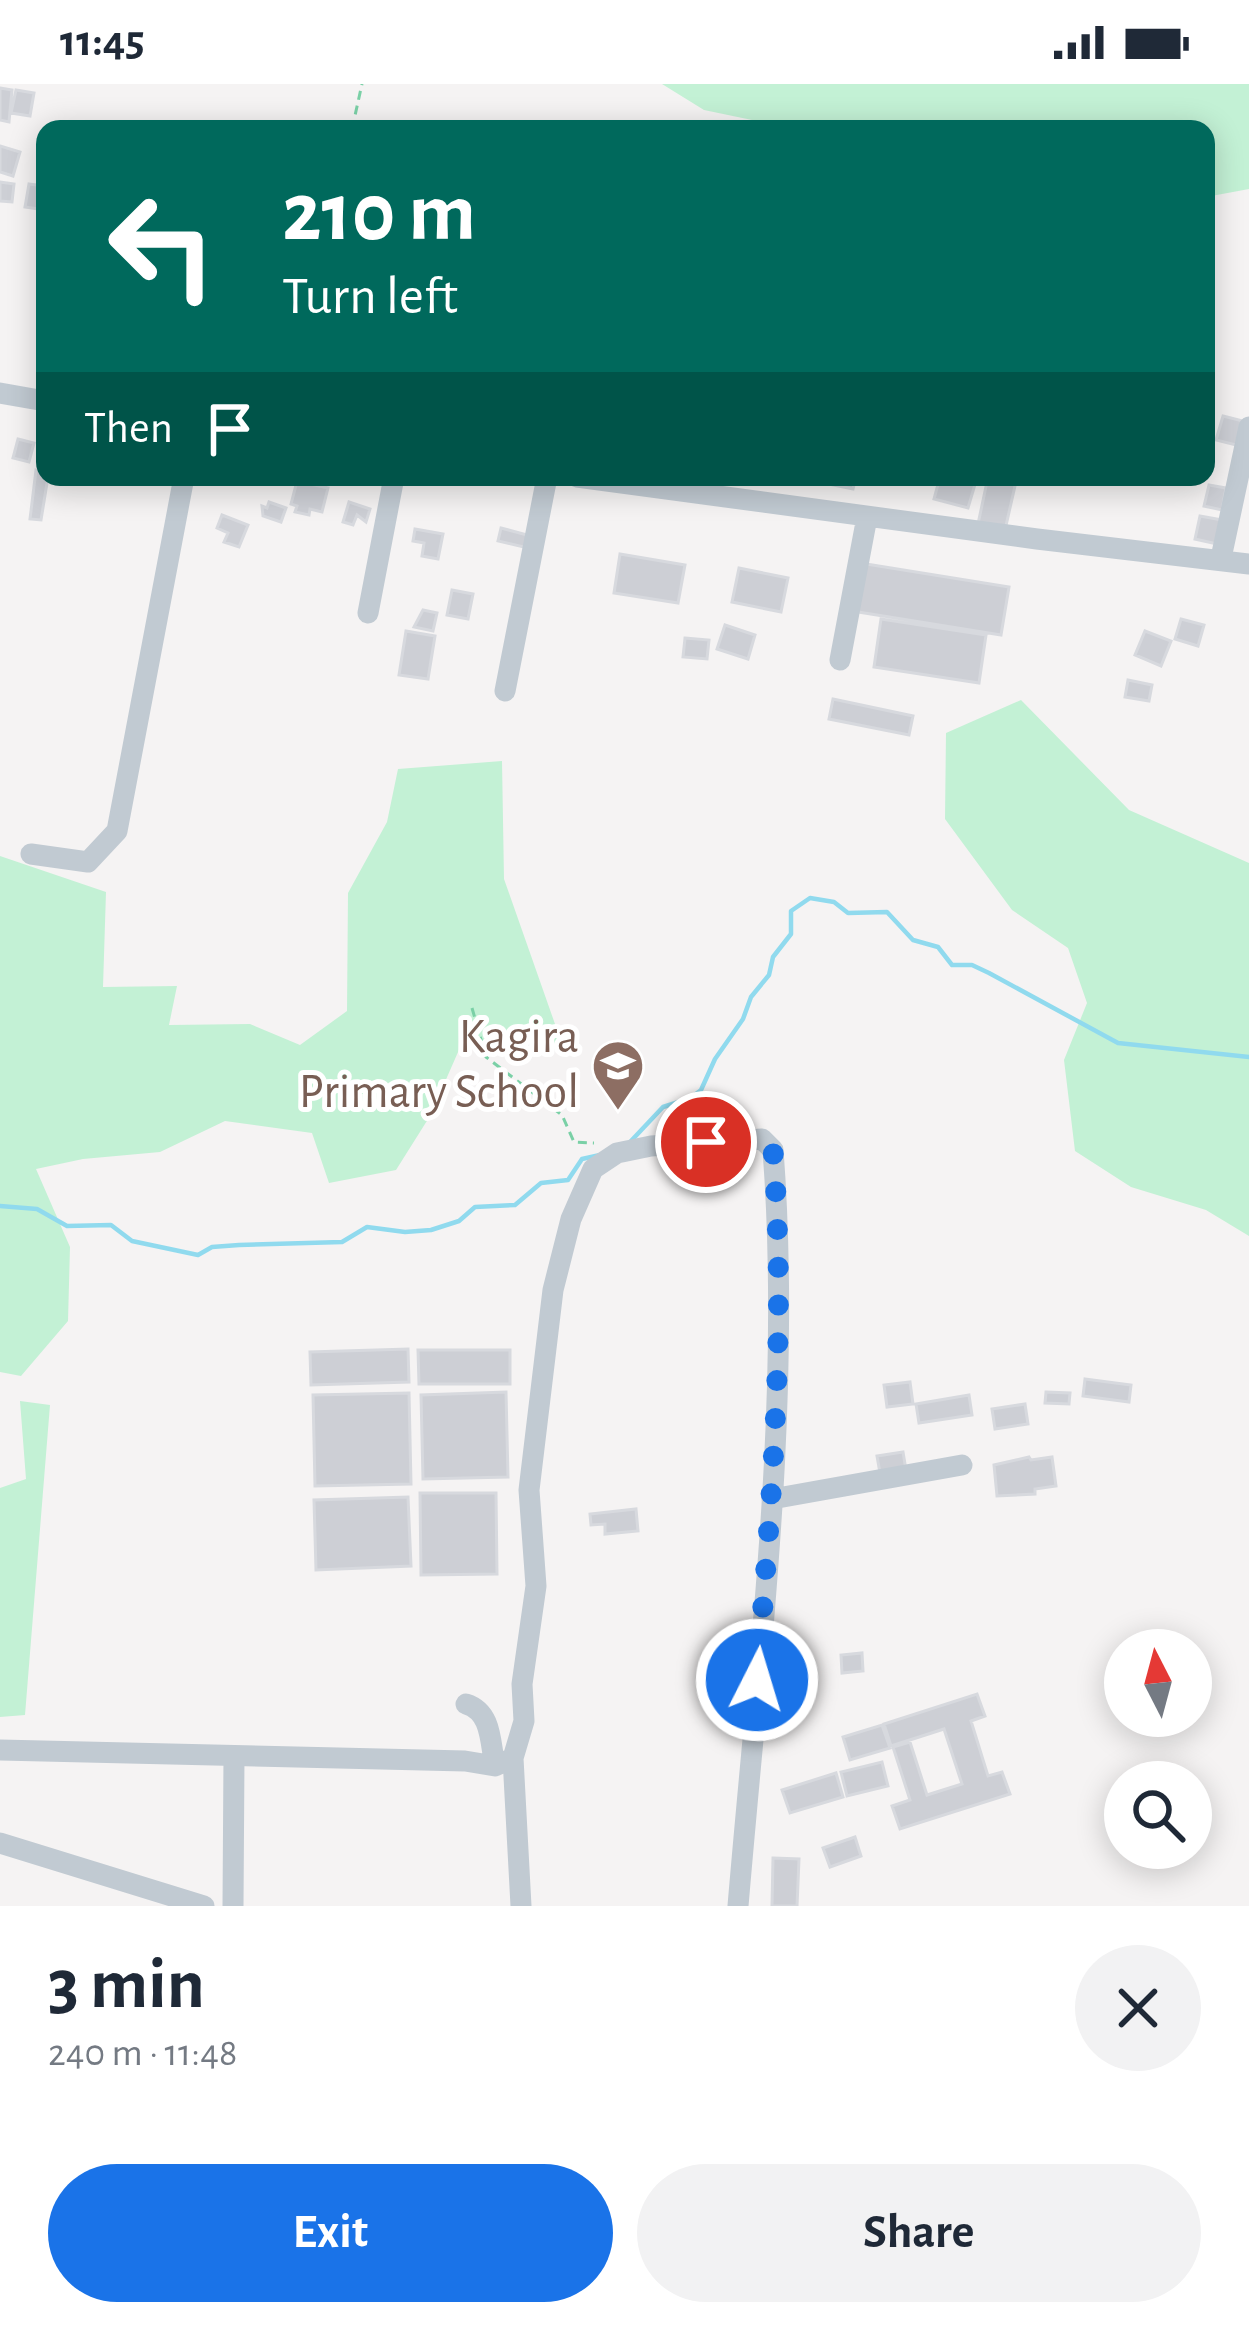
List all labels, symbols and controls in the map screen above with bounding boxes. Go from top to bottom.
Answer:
text: 11:45 [60,19,145,64]
icon: left [84,168,240,324]
text: 210 m [282,172,476,256]
text: Turn left [282,270,458,324]
icon: arrive [197,396,263,462]
text: Then [84,406,173,451]
place label: Kagira Primary School [299,1014,579,1117]
school or university icon: Kagira Primary School [590,1038,646,1112]
pin [655,1091,757,1193]
icon: arrive [673,1109,739,1175]
position arrow [694,1617,820,1743]
north arrow [1104,1629,1212,1737]
map controls [1104,1629,1212,1869]
button: search [1104,1761,1212,1869]
button: close [1075,1945,1201,2071]
text: 3 min [48,1949,205,2021]
text: 240 m · 11:48 [48,2034,238,2073]
button: Exit [48,2164,613,2302]
button: Share [637,2164,1201,2302]

